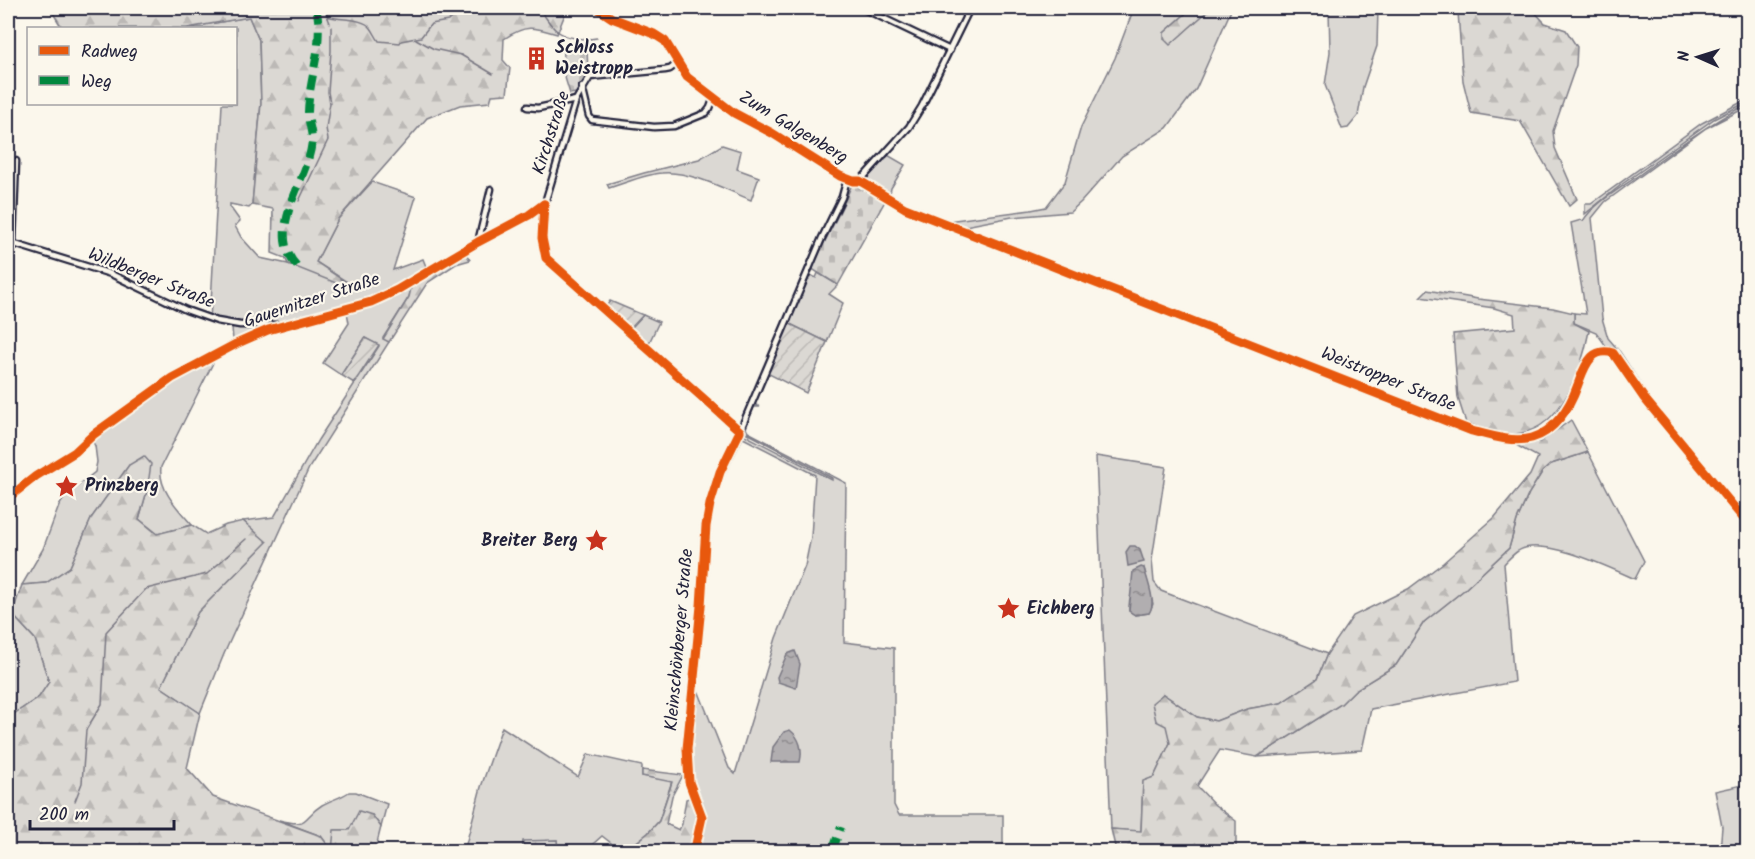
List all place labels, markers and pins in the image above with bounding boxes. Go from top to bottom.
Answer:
place label: Schloss Weistropp [555,34,634,84]
building icon: Schloss Weistropp [524,45,550,71]
place label: Prinzberg [85,472,159,501]
place icon: Prinzberg [54,473,80,499]
place label: Breiter Berg [481,527,578,556]
place icon: Breiter Berg [583,528,609,554]
place label: Eichberg [1027,595,1095,624]
place icon: Eichberg [996,596,1022,622]

